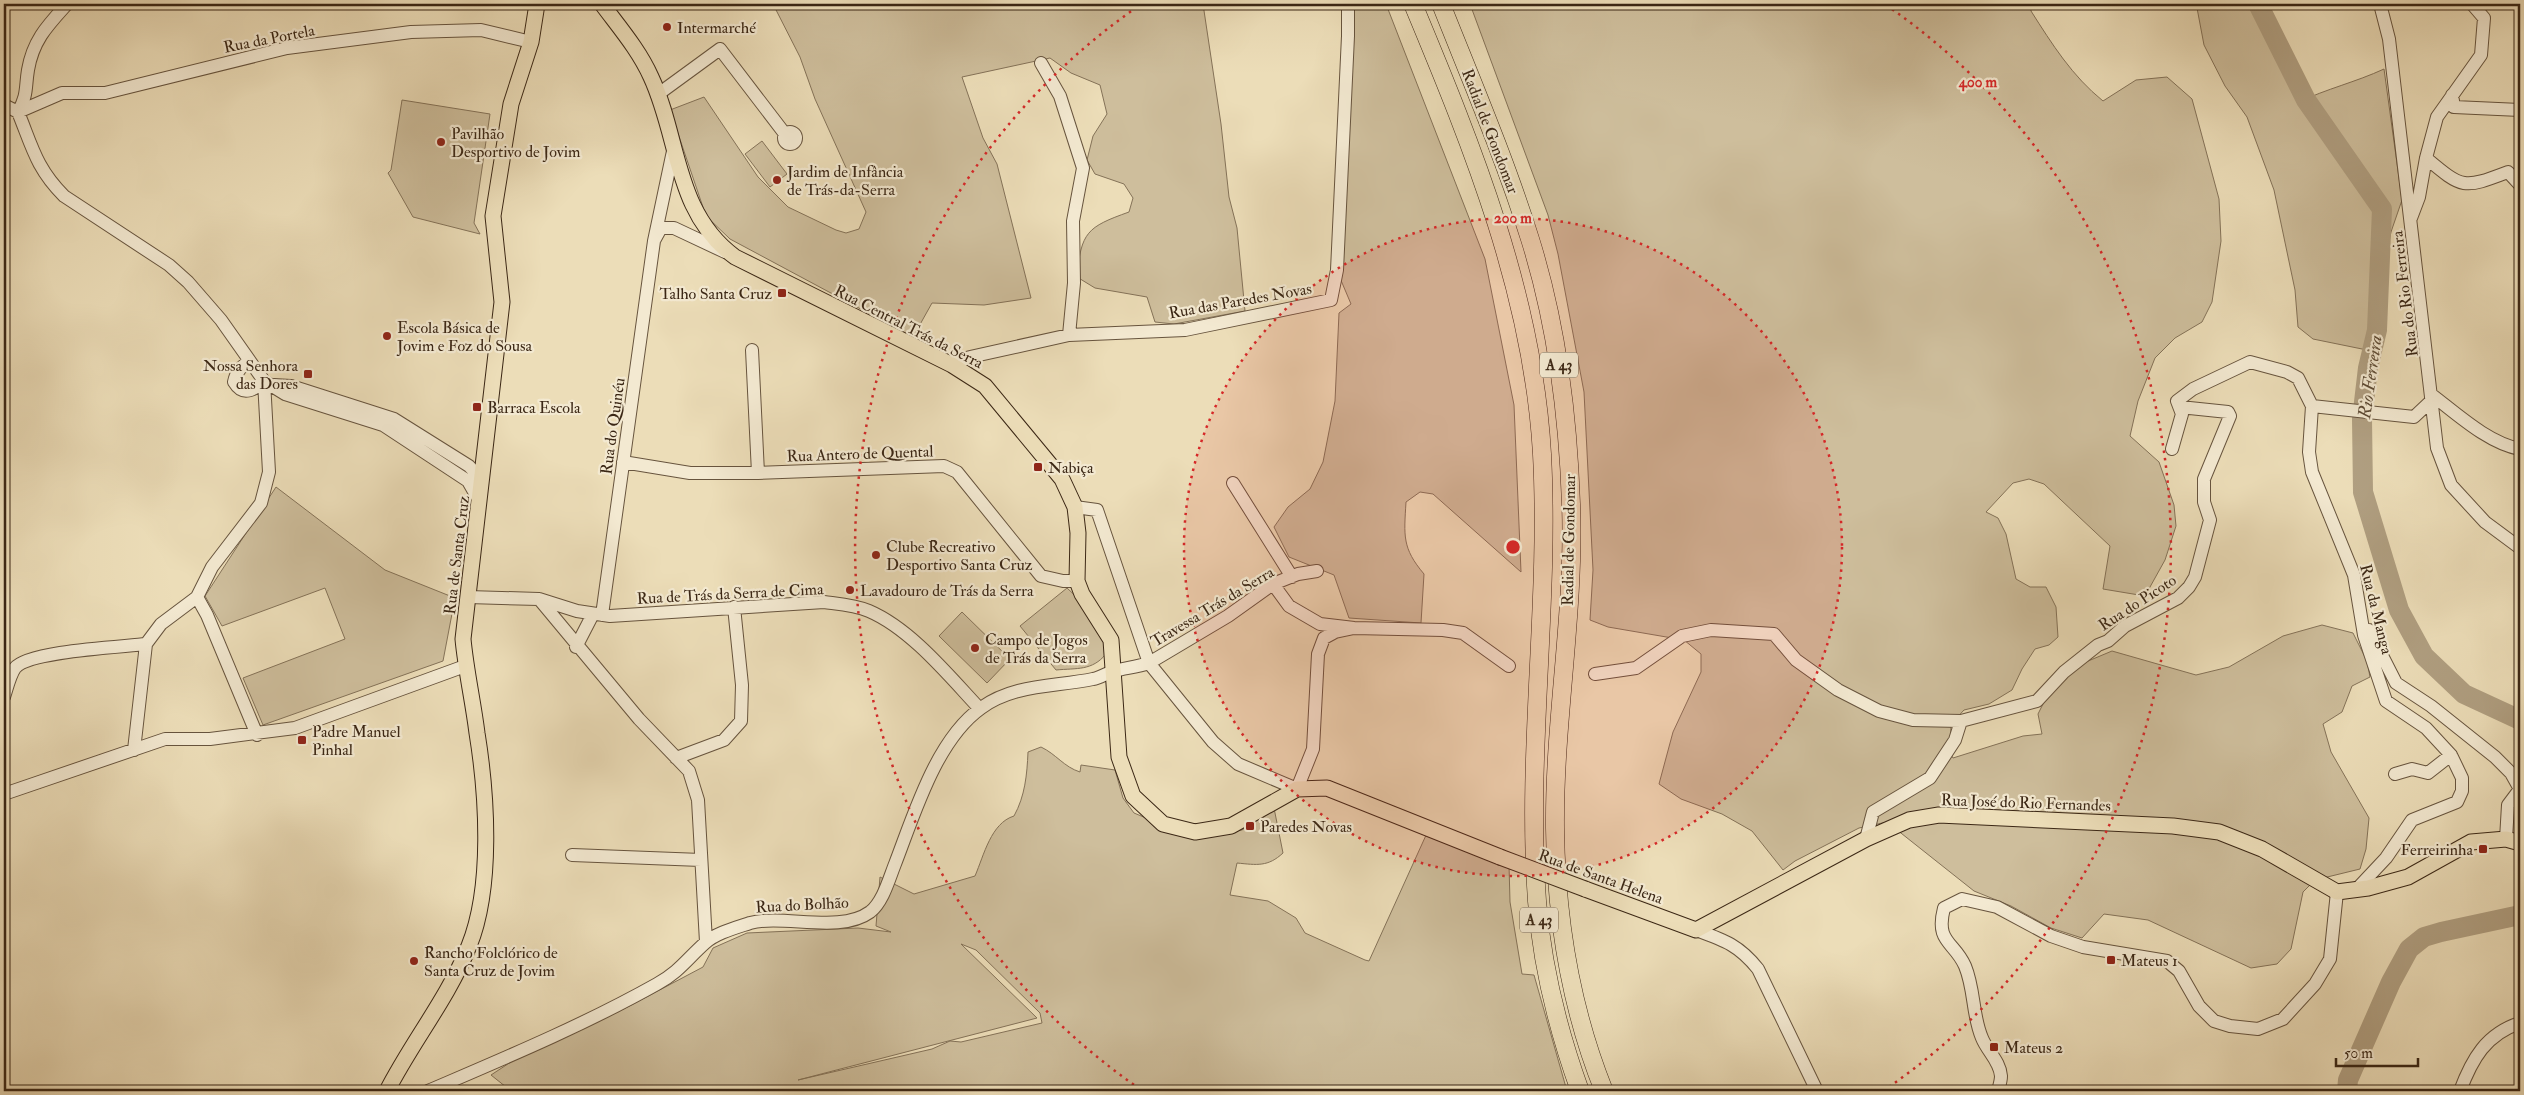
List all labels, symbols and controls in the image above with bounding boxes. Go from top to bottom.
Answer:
place label: Intermarché [677,18,756,38]
street label: Rua da Portela [222,20,317,58]
marker: Intermarché [661,21,673,33]
street label: Radial de Gondomar [1457,66,1523,197]
text: 400 m [1958,73,1997,92]
place label: Pavilhão Desportivo de Jovim [451,124,581,163]
marker: Pavilhão Desportivo de Jovim [435,136,447,148]
place label: Jardim de Infância de Trás-da-Serra [786,162,904,200]
marker: Jardim de Infância de Trás-da-Serra [771,174,783,186]
text: 200 m [1494,209,1532,228]
street label: Rua do Rio Ferreira [2387,229,2423,358]
street label: Rua das Paredes Novas [1167,279,1313,323]
street label: Rua Central Trás da Serra [831,281,987,373]
place label: Talho Santa Cruz [659,284,772,304]
marker: Talho Santa Cruz [776,287,788,299]
place label: Escola Básica de Jovim e Foz do Sousa [396,318,533,357]
marker: Escola Básica de Jovim e Foz do Sousa [381,330,393,342]
water label: Rio Ferreira [2353,334,2388,421]
road number: A 43 [1540,352,1578,378]
place label: Nossa Senhora das Dores [203,356,298,394]
marker: Nossa Senhora das Dores [302,368,314,380]
street label: Rua do Quinéu [596,376,630,476]
place label: Barraca Escola [487,398,581,418]
marker: Barraca Escola [471,401,483,413]
street label: Rua Antero de Quental [786,441,934,467]
place label: Nabiça [1048,458,1094,478]
marker: Nabiça [1032,461,1044,473]
street label: Radial de Gondomar [1558,474,1580,606]
street label: Rua de Santa Cruz [440,494,474,616]
place label: Clube Recreativo Desportivo Santa Cruz [886,537,1033,576]
centre of rings [1504,538,1522,556]
marker: Clube Recreativo Desportivo Santa Cruz [870,549,882,561]
street label: Travessa Trás da Serra [1147,562,1278,652]
street label: Rua da Manga [2355,562,2397,657]
street label: Rua do Picoto [2095,570,2181,635]
street label: Rua de Trás da Serra de Cima [636,579,824,609]
place label: Lavadouro de Trás da Serra [860,581,1034,601]
marker: Lavadouro de Trás da Serra [844,584,856,596]
place label: Campo de Jogos de Trás da Serra [985,630,1088,668]
marker: Campo de Jogos de Trás da Serra [969,642,981,654]
place label: Padre Manuel Pinhal [312,722,401,760]
marker: Padre Manuel Pinhal [296,734,308,746]
street label: Rua José do Rio Fernandes [1941,790,2111,817]
place label: Paredes Novas [1260,817,1352,837]
marker: Paredes Novas [1244,820,1256,832]
place label: Ferreirinha [2400,840,2473,860]
marker: Ferreirinha [2477,843,2489,855]
street label: Rua de Santa Helena [1536,845,1666,909]
street label: Rua do Bolhão [755,893,849,917]
road number: A 43 [1520,908,1558,932]
place label: Rancho Folclórico de Santa Cruz de Jovim [424,943,558,982]
place label: Mateus 1 [2121,951,2178,971]
marker: Mateus 1 [2105,954,2117,966]
marker: Rancho Folclórico de Santa Cruz de Jovim [408,955,420,967]
scale bar [2336,1035,2419,1067]
place label: Mateus 2 [2004,1038,2063,1058]
marker: Mateus 2 [1988,1041,2000,1053]
text: 50 m [2344,1044,2373,1063]

